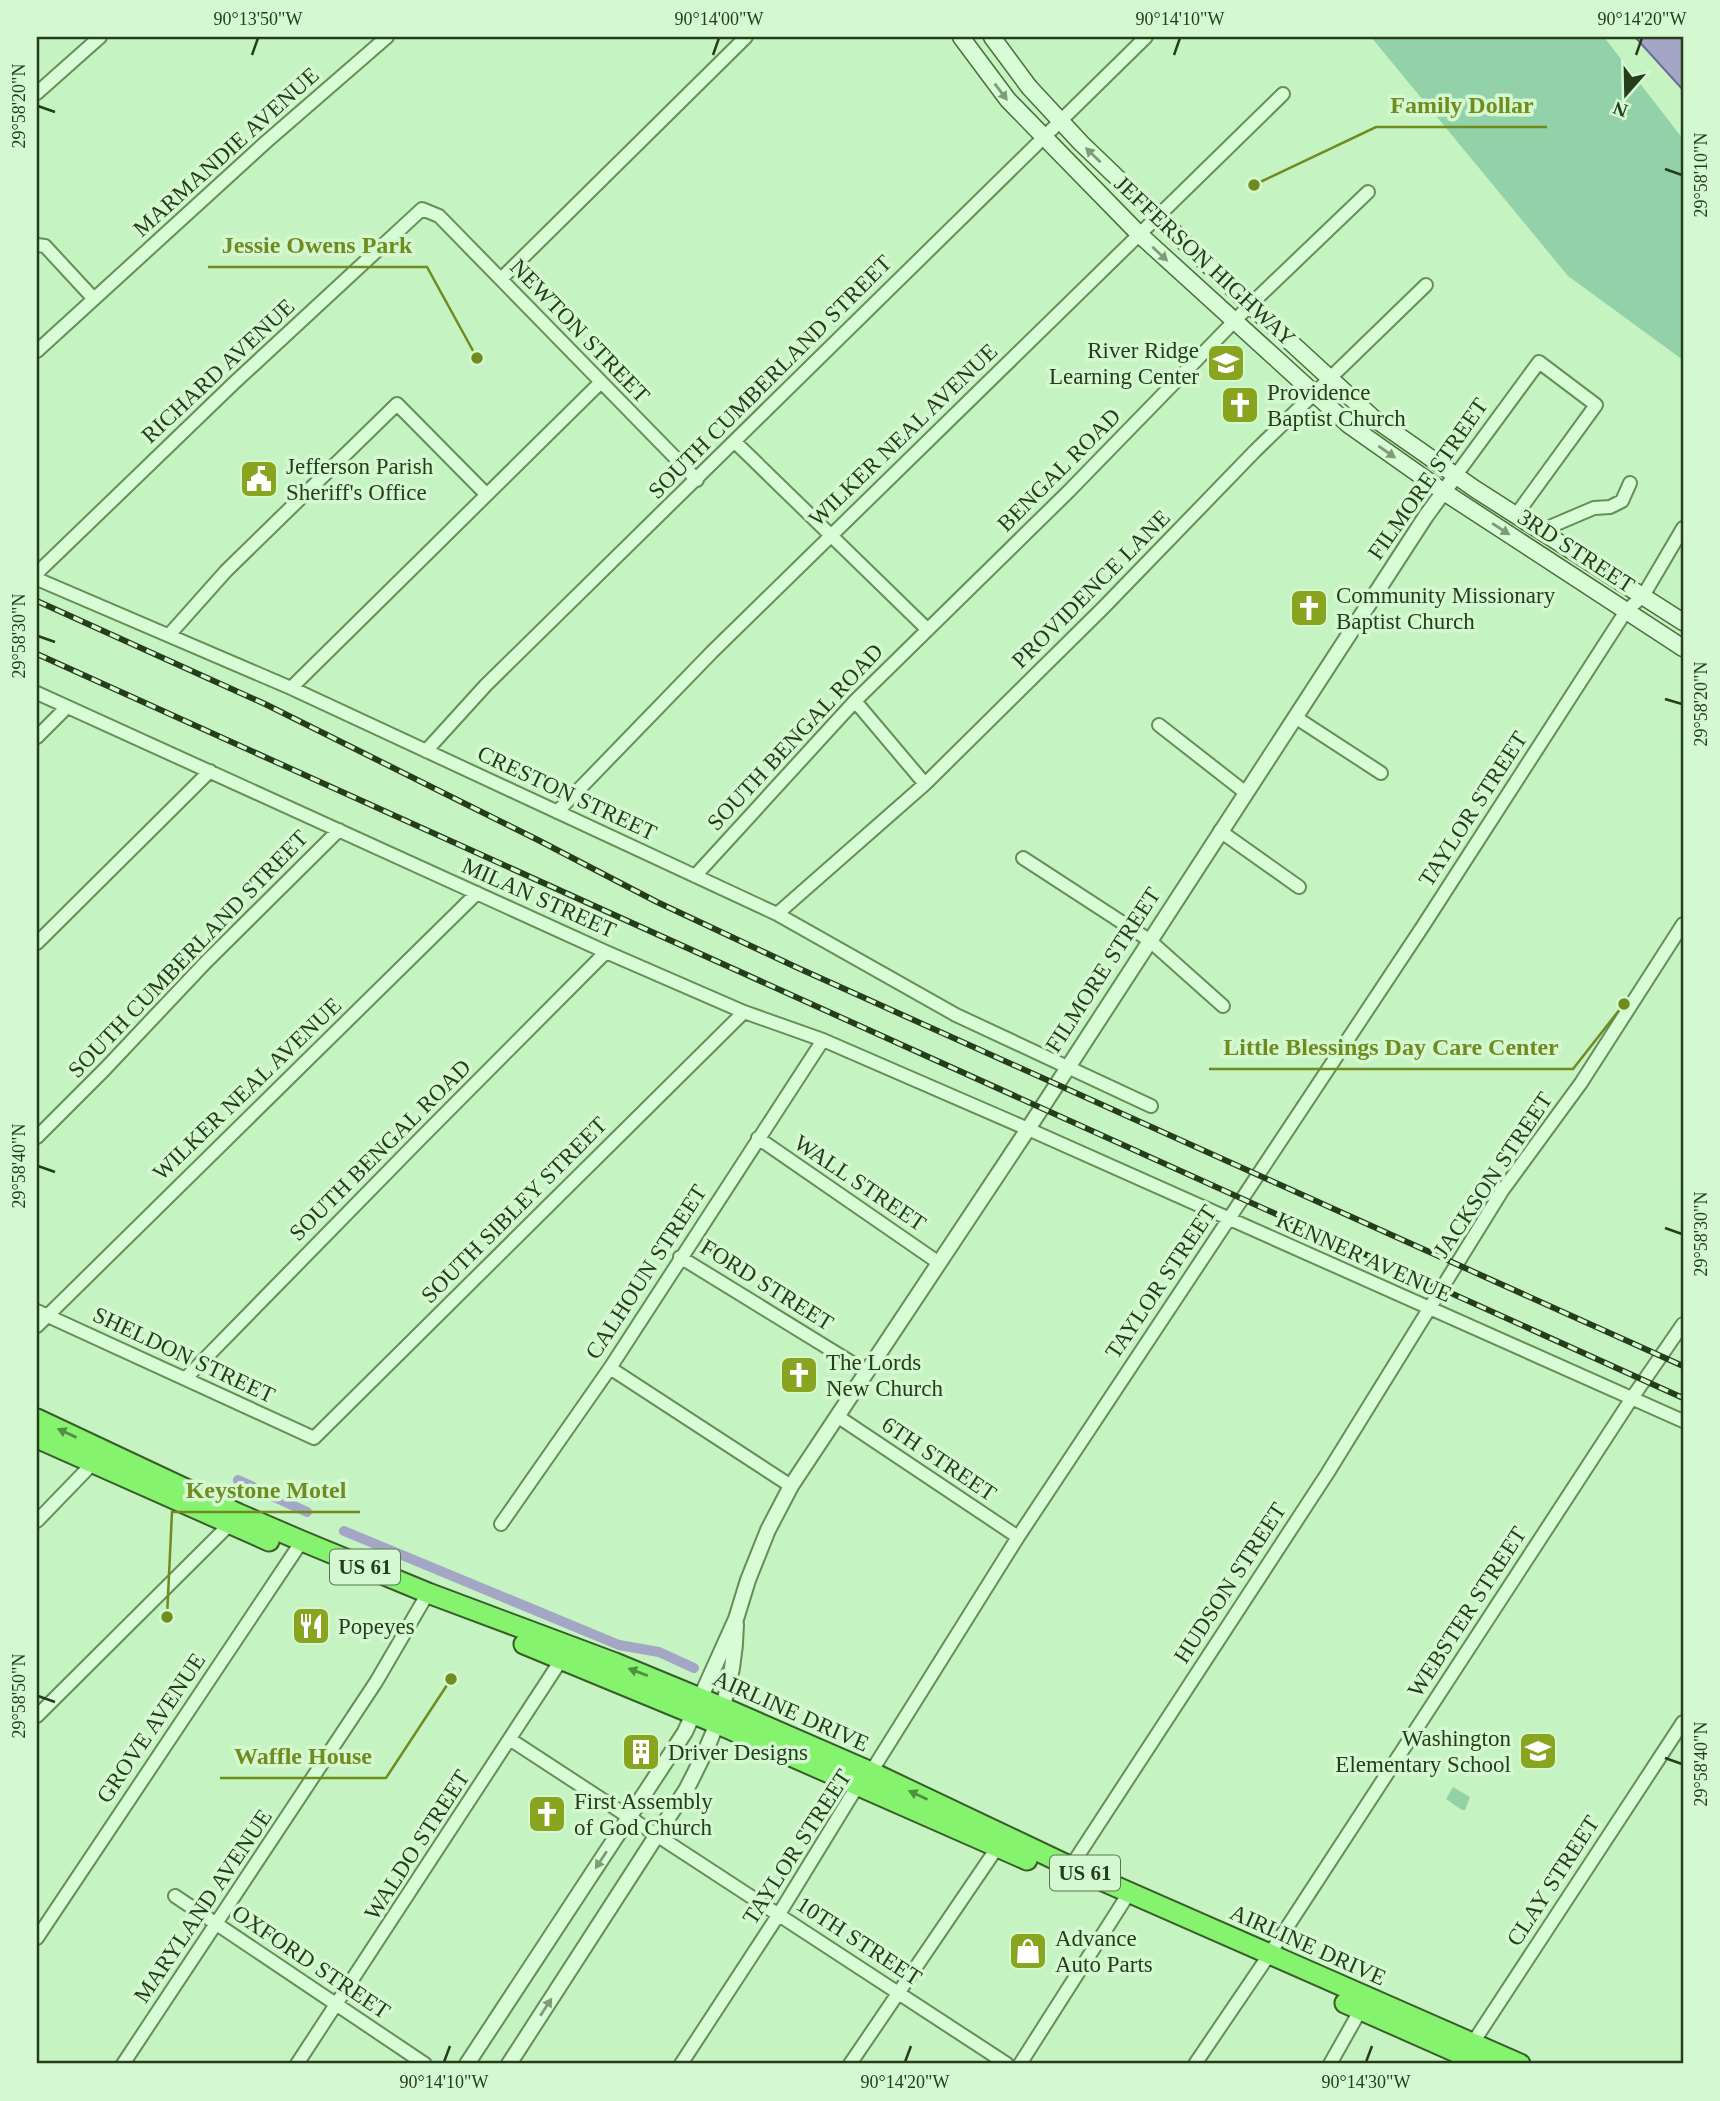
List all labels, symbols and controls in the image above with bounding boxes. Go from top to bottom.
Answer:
text: 90°13'50"W [214,9,302,29]
text: 90°14'00"W [675,9,763,29]
text: 90°14'10"W [1136,9,1224,29]
text: 90°14'20"W [1598,9,1686,29]
north arrow [1590,60,1660,130]
street label: MARMANDIE AVENUE [128,62,324,242]
text: 29°58'20"N [9,64,29,148]
one-way arrow [994,82,1009,100]
callout: Family Dollar [1376,82,1547,127]
text: Family Dollar [1390,92,1534,118]
text: N [1610,97,1630,122]
text: 29°58'10"N [1691,133,1711,217]
one-way arrow [1085,148,1102,164]
street label: JEFFERSON HIGHWAY [1110,171,1301,351]
callout: Jessie Owens Park [208,222,427,267]
text: Jessie Owens Park [222,232,413,258]
one-way arrow [1151,246,1169,262]
street label: SOUTH CUMBERLAND STREET [643,250,897,504]
street label: NEWTON STREET [505,254,655,408]
street label: RICHARD AVENUE [136,294,300,448]
place label: River Ridge Learning Center [1049,338,1199,389]
street label: WILKER NEAL AVENUE [804,339,1002,531]
school or university icon: River Ridge Learning Center [1205,342,1247,384]
place label: Providence Baptist Church [1267,380,1406,431]
church icon: Providence Baptist Church [1219,384,1261,426]
street label: FILMORE STREET [1363,394,1493,564]
street label: BENGAL ROAD [992,403,1126,537]
one-way arrow [1378,445,1396,459]
place label: Jefferson Parish Sheriff's Office [286,454,434,505]
public building icon: Jefferson Parish Sheriff's Office [238,458,280,500]
street label: 3RD STREET [1513,504,1639,598]
street label: PROVIDENCE LANE [1007,505,1175,673]
one-way arrow [1491,523,1511,536]
place label: Community Missionary Baptist Church [1336,583,1556,634]
church icon: Community Missionary Baptist Church [1288,587,1330,629]
text: 29°58'30"N [9,594,29,678]
street label: SOUTH BENGAL ROAD [702,639,888,835]
text: 29°58'20"N [1691,662,1711,746]
street label: TAYLOR STREET [1414,727,1532,891]
street label: CRESTON STREET [474,741,660,845]
street label: SOUTH CUMBERLAND STREET [63,825,313,1083]
street label: MILAN STREET [458,853,620,943]
street label: FILMORE STREET [1040,883,1166,1057]
street label: WILKER NEAL AVENUE [148,993,346,1185]
callout: Little Blessings Day Care Center [1209,1024,1573,1069]
text: Little Blessings Day Care Center [1223,1034,1559,1060]
street label: SOUTH BENGAL ROAD [284,1054,476,1246]
street label: JACKSON STREET [1429,1088,1557,1262]
street label: SOUTH SIBLEY STREET [416,1112,612,1308]
text: 29°58'40"N [9,1124,29,1208]
street label: WALL STREET [790,1130,930,1236]
street label: CALHOUN STREET [580,1180,712,1364]
text: 29°58'30"N [1691,1192,1711,1276]
street label: TAYLOR STREET [1100,1201,1222,1363]
street label: KENNER AVENUE [1272,1207,1456,1307]
street label: FORD STREET [696,1234,838,1336]
street label: SHELDON STREET [89,1302,279,1408]
place label: The Lords New Church [826,1350,943,1401]
church icon: The Lords New Church [778,1354,820,1396]
street label: 6TH STREET [877,1412,1001,1506]
one-way arrow [56,1427,77,1438]
callout: Keystone Motel [172,1467,360,1512]
text: Keystone Motel [186,1477,347,1503]
street label: HUDSON STREET [1169,1498,1291,1668]
street label: WEBSTER STREET [1403,1522,1531,1702]
road number: US 61 [330,1550,400,1584]
restaurant icon: Popeyes [290,1605,332,1647]
place label: Popeyes [338,1614,415,1639]
street label: GROVE AVENUE [92,1648,210,1808]
text: 29°58'50"N [9,1654,29,1738]
street label: AIRLINE DRIVE [709,1665,873,1757]
one-way arrow [627,1667,648,1678]
text: 29°58'40"N [1691,1722,1711,1806]
place label: Washington Elementary School [1335,1726,1511,1777]
school or university icon: Washington Elementary School [1517,1730,1559,1772]
building icon: Driver Designs [620,1731,662,1773]
callout: Waffle House [220,1733,386,1778]
place label: Driver Designs [668,1740,808,1765]
text: Waffle House [234,1743,372,1769]
street label: TAYLOR STREET [738,1765,856,1929]
street label: WALDO STREET [359,1766,475,1924]
place label: First Assembly of God Church [574,1789,713,1840]
one-way arrow [908,1789,928,1800]
church icon: First Assembly of God Church [526,1793,568,1835]
street label: MARYLAND AVENUE [129,1805,277,2007]
street label: CLAY STREET [1502,1811,1604,1951]
one-way arrow [595,1851,608,1870]
road number: US 61 [1050,1856,1120,1890]
street label: 10TH STREET [792,1891,926,1991]
street label: AIRLINE DRIVE [1226,1899,1390,1991]
street label: OXFORD STREET [227,1900,395,2024]
place label: Advance Auto Parts [1055,1926,1153,1977]
shop icon: Advance Auto Parts [1007,1930,1049,1972]
one-way arrow [539,1998,553,2016]
text: 90°14'10"W [400,2072,488,2092]
text: 90°14'20"W [861,2072,949,2092]
text: 90°14'30"W [1322,2072,1410,2092]

